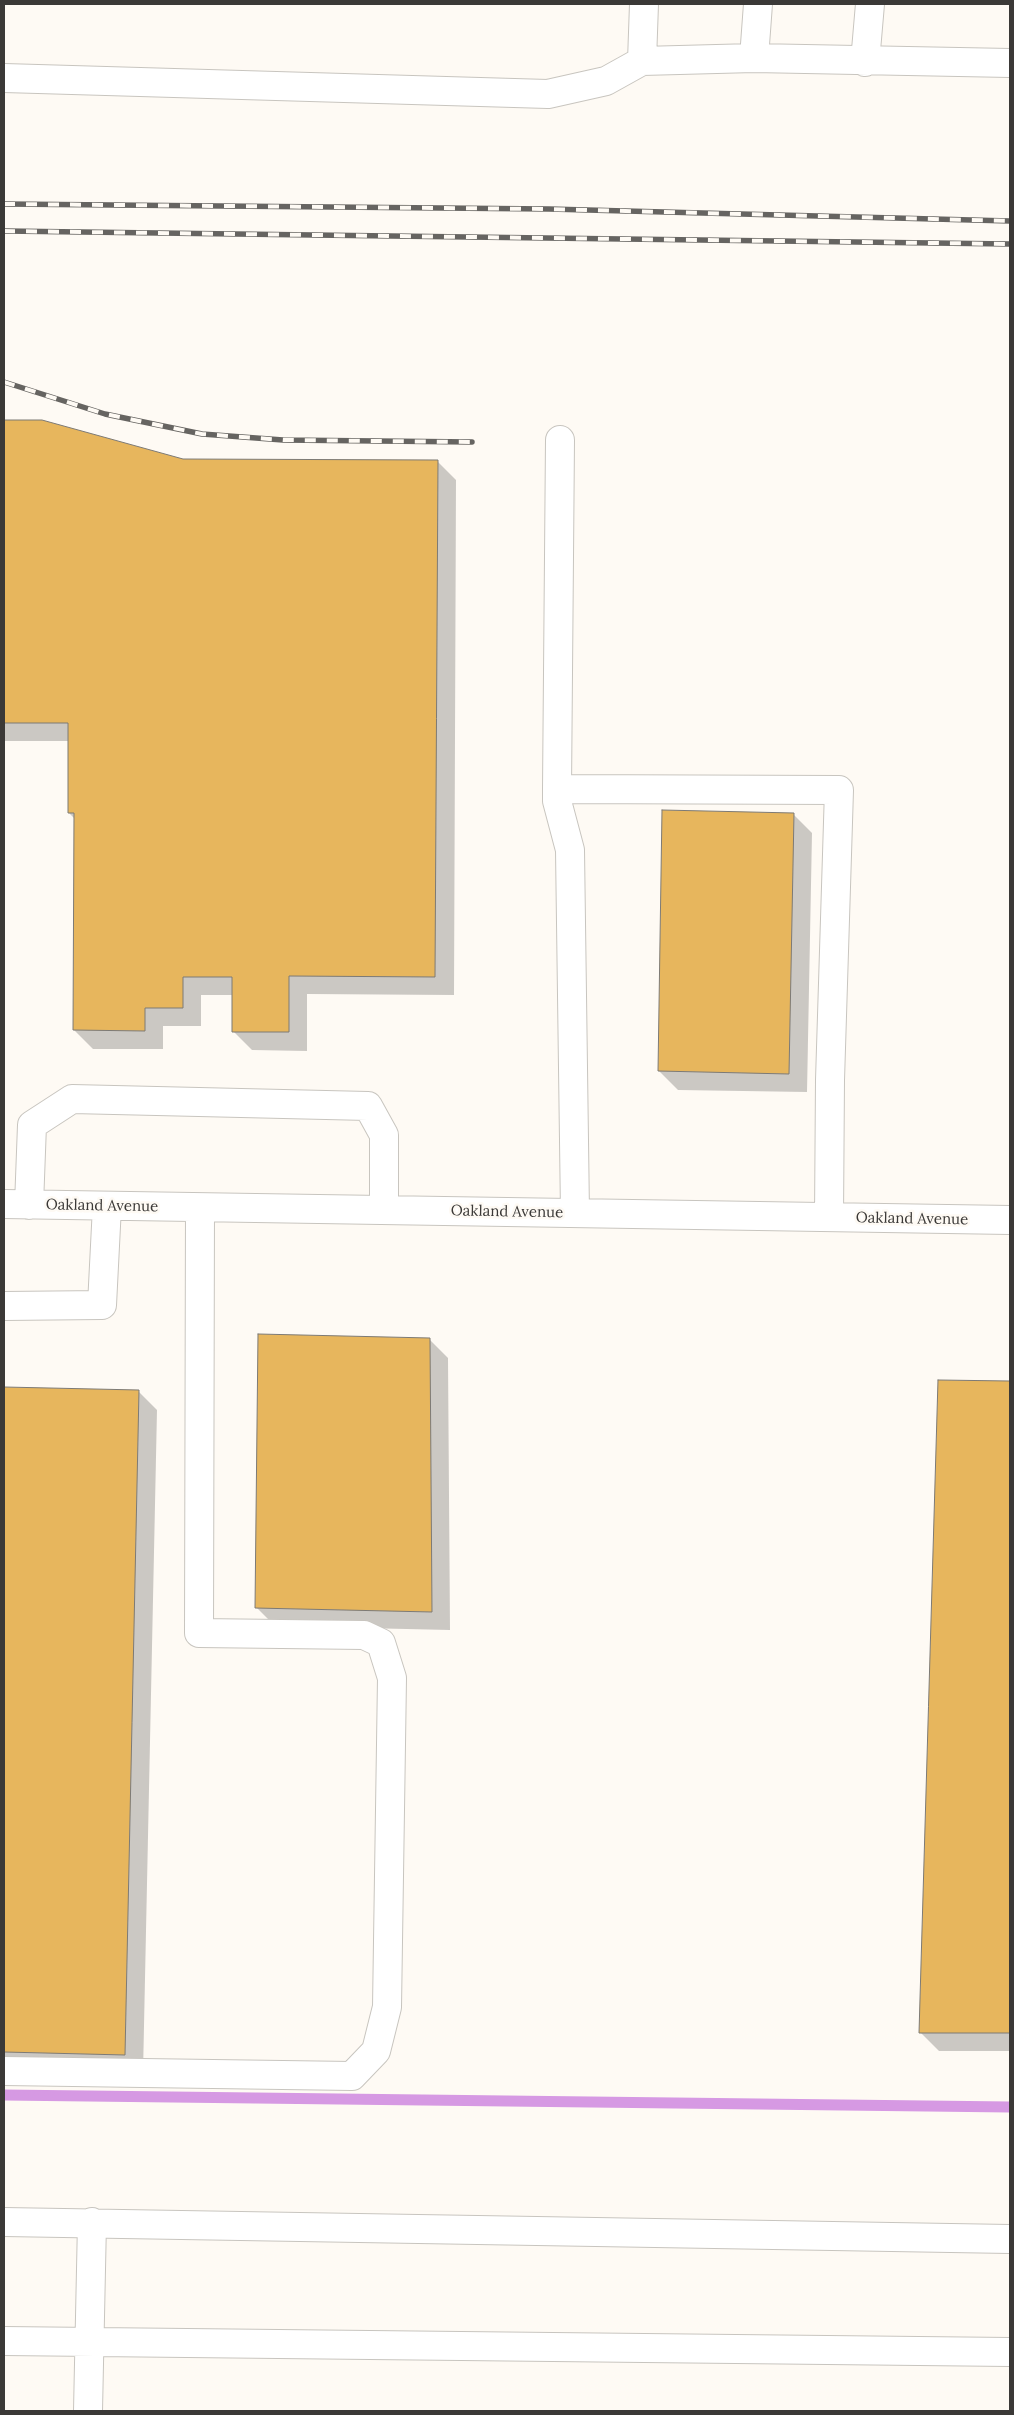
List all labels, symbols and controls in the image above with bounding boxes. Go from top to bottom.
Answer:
street label: Oakland Avenue [46,1196,158,1216]
street label: Oakland Avenue [451,1202,563,1222]
street label: Oakland Avenue [856,1209,968,1229]

